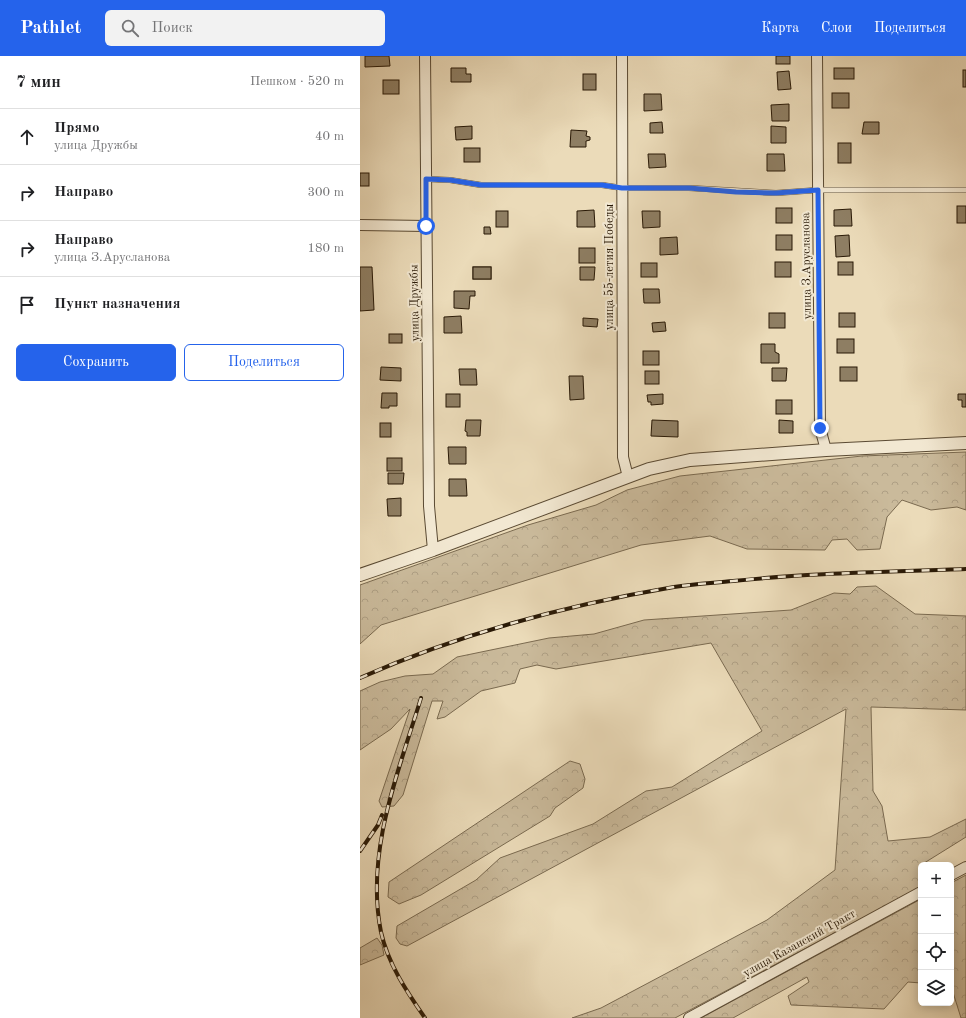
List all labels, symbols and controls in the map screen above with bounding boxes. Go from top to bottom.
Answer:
search box [105,10,385,46]
icon: search [119,17,141,39]
text: Pathlet [20,19,81,38]
text: Поиск [151,21,193,36]
text: Карта [761,21,799,35]
text: Слои [821,21,852,35]
text: Поделиться [874,21,946,35]
text: 7 мин [16,74,61,91]
text: Пешком · 520 m [250,75,344,88]
text: Прямо [54,121,100,136]
icon: ahead [16,126,38,148]
text: 40 m [315,130,344,143]
text: улица Дружбы [54,139,138,152]
icon: right [16,182,38,204]
text: Направо [54,185,113,200]
text: 300 m [307,186,344,199]
street label: улица 55-летия Победы [603,204,616,330]
street label: улица З.Арусланова [800,212,814,320]
route start [417,217,435,235]
text: Направо [54,233,113,248]
icon: right [16,238,38,260]
text: 180 m [307,242,344,255]
text: улица З.Арусланова [54,251,170,264]
street label: улица Дружбы [408,264,422,342]
icon: arrive [16,294,38,316]
text: Пункт назначения [54,297,181,312]
button: Сохранить [16,344,176,381]
button: Поделиться [184,344,344,381]
route end [811,419,829,437]
map controls [918,862,954,1006]
button: + [918,862,954,898]
button: − [918,898,954,934]
street label: улица Казанский Тракт [741,908,858,980]
button: locate [918,934,954,970]
button: layers [918,970,954,1006]

